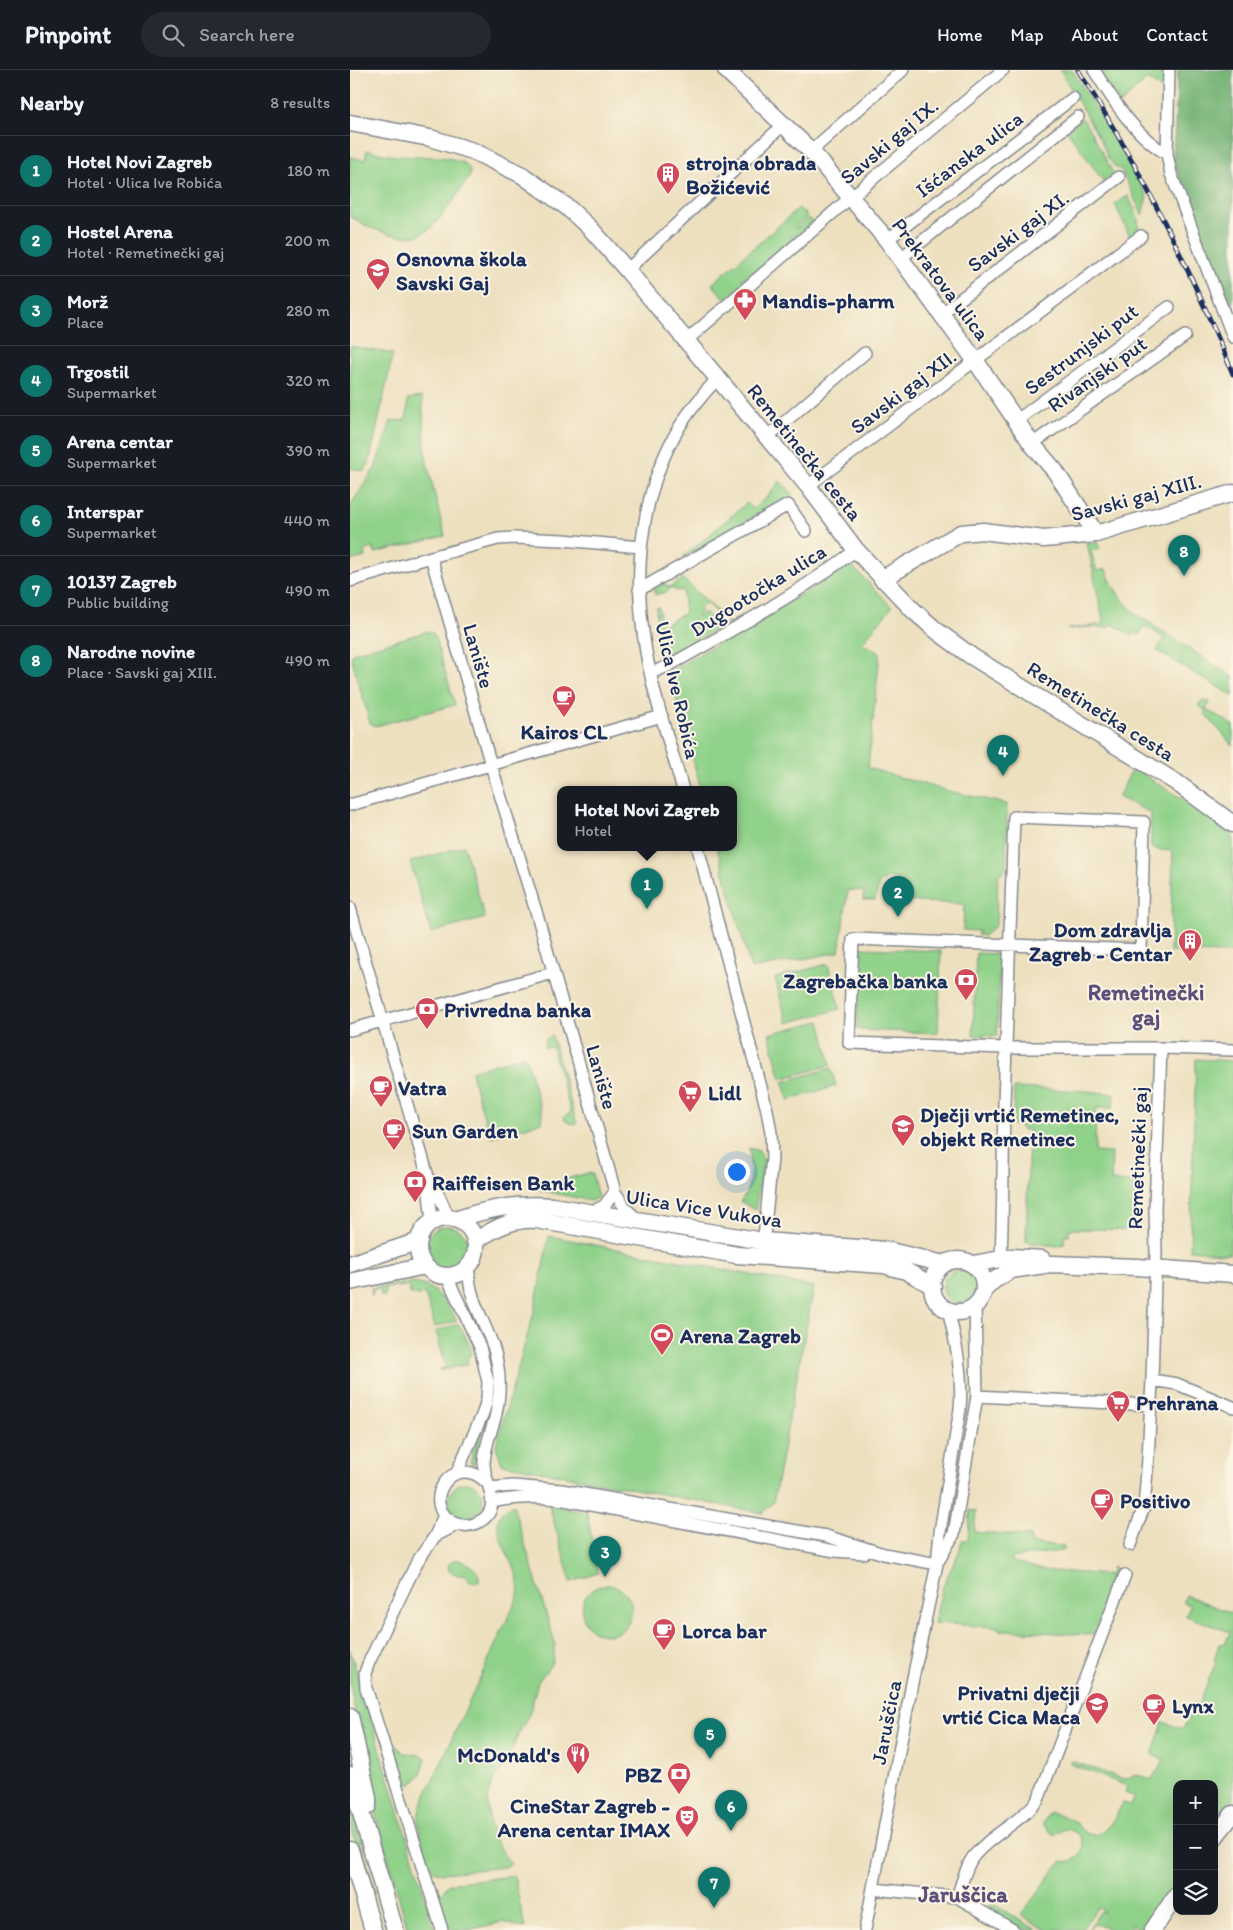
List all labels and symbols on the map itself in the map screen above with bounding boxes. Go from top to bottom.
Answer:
street label: Savski gaj IX. [835,93,943,189]
street label: Išćanska ulica [910,106,1028,202]
place label: strojna obrada Božićević [686,150,817,199]
building icon: strojna obrada Božićević [655,161,681,195]
street label: Savski gaj XI. [962,185,1074,277]
street label: Prekratova ulica [887,213,995,345]
place label: Osnovna škola Savski Gaj [396,246,528,296]
school or university icon: Osnovna škola Savski Gaj [365,257,391,291]
pharmacy icon: Mandis-pharm [732,287,758,321]
place label: Mandis-pharm [762,288,895,314]
street label: Sestrunjski put [1019,298,1143,400]
street label: Rivanjski put [1043,331,1151,417]
street label: Savski gaj XII. [845,343,961,439]
street label: Remetinečka cesta [742,378,868,526]
street label: Savski gaj XIII. [1068,468,1204,526]
pin: 8 [1168,535,1200,576]
street label: Dugootočka ulica [686,538,830,642]
street label: Ulica Ive Robića [650,619,706,761]
street label: Lanište [458,621,500,691]
street label: Remetinečka cesta [1023,656,1179,766]
cafe icon: Kairos CL [551,684,577,718]
place label: Kairos CL [521,719,608,744]
pin: 4 [987,735,1019,776]
pin: 1 [631,868,663,909]
pin: 2 [882,876,914,917]
place label: Dom zdravlja Zagreb - Centar [1029,917,1173,967]
building icon: Dom zdravlja Zagreb - Centar [1177,928,1203,962]
bank icon: Zagrebačka banka [953,967,979,1001]
place label: Zagrebačka banka [783,968,949,994]
district label: Remetinečki gaj [1088,979,1204,1031]
bank icon: Privredna banka [414,996,440,1030]
place label: Privredna banka [444,997,592,1022]
street label: Lanište [581,1042,623,1112]
cafe icon: Vatra [368,1074,394,1108]
place label: Vatra [398,1075,447,1100]
supermarket icon: Lidl [677,1079,703,1113]
place label: Lidl [708,1080,743,1105]
street label: Remetinečki gaj [1122,1086,1152,1230]
place label: Dječji vrtić Remetinec, objekt Remetinec [920,1102,1120,1152]
school or university icon: Dječji vrtić Remetinec, objekt Remetinec [890,1113,916,1147]
cafe icon: Sun Garden [381,1117,407,1151]
place label: Sun Garden [412,1118,518,1143]
your location [724,1159,750,1185]
bank icon: Raiffeisen Bank [402,1169,428,1203]
place label: Raiffeisen Bank [432,1170,575,1195]
street label: Ulica Vice Vukova [624,1183,784,1233]
sports icon: Arena Zagreb [649,1322,675,1356]
place label: Arena Zagreb [679,1323,801,1349]
supermarket icon: Prehrana [1105,1389,1131,1423]
place label: Prehrana [1136,1390,1220,1415]
cafe icon: Positivo [1089,1487,1115,1521]
place label: Positivo [1120,1488,1191,1513]
pin: 3 [589,1536,621,1577]
cafe icon: Lorca bar [651,1617,677,1651]
place label: Lorca bar [682,1618,767,1643]
street label: Jaruščica [866,1678,906,1766]
place label: Privatni dječji vrtić Cica Maca [942,1680,1081,1729]
school or university icon: Privatni dječji vrtić Cica Maca [1084,1691,1110,1725]
cafe icon: Lynx [1141,1692,1167,1726]
place label: Lynx [1172,1693,1214,1719]
pin: 5 [694,1718,726,1759]
restaurant icon: McDonald's [565,1741,591,1775]
place label: McDonald's [457,1742,560,1767]
bank icon: PBZ [666,1761,692,1795]
place label: PBZ [625,1762,663,1787]
pin: 6 [715,1790,747,1831]
place label: CineStar Zagreb - Arena centar IMAX [497,1793,671,1842]
theatre icon: CineStar Zagreb - Arena centar IMAX [674,1804,700,1838]
pin: 7 [698,1867,730,1908]
district label: Jaruščica [917,1881,1008,1908]

